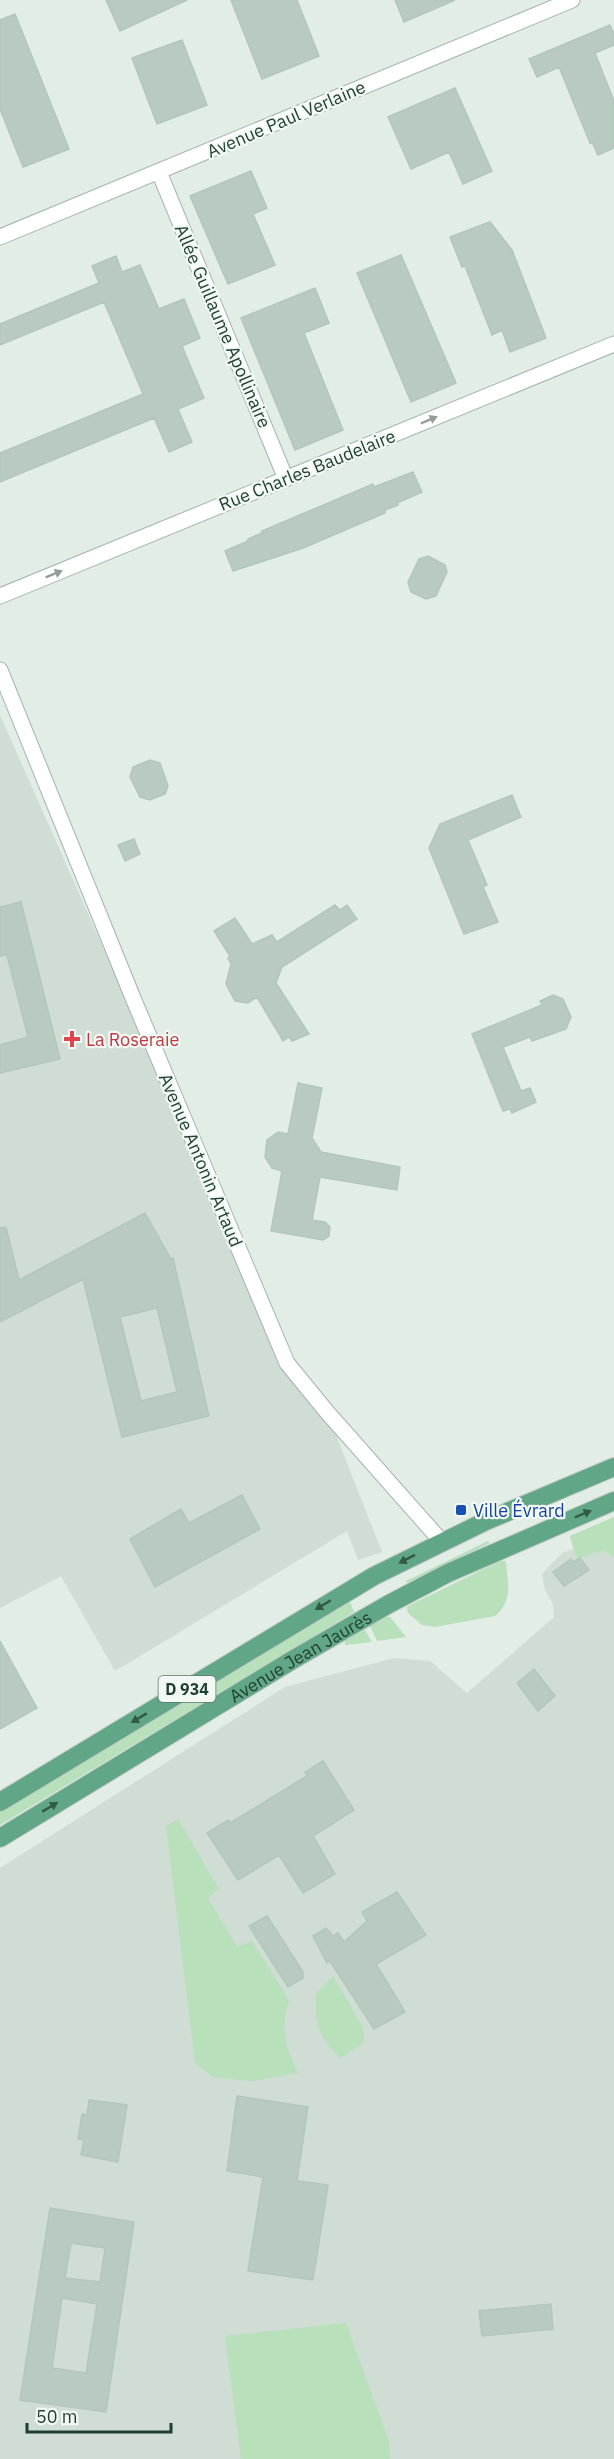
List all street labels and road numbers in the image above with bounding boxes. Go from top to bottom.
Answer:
street label: Avenue Paul Verlaine [203,75,369,163]
street label: Allée Guillaume Apollinaire [170,221,276,431]
street label: Rue Charles Baudelaire [215,424,399,516]
street label: Avenue Antonin Artaud [154,1070,248,1250]
street label: Avenue Jean Jaurès [225,1605,376,1707]
road number: D 934 [158,1676,216,1702]

